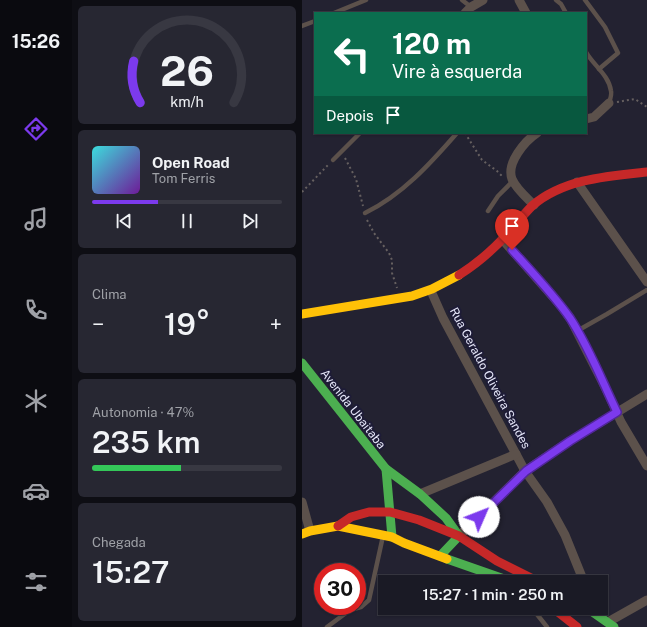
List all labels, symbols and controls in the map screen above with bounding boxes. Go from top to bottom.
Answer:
text: 120 m [392,27,471,60]
icon: left [326,28,378,80]
text: 15:26 [12,31,60,52]
text: 26 [160,46,214,95]
text: Vire à esquerda [392,61,522,82]
text: km/h [170,93,204,110]
icon: arrive [382,104,404,126]
text: Depois [326,107,374,124]
icon: directions [22,115,50,143]
text: Open Road [152,154,230,171]
text: Tom Ferris [152,171,215,186]
icon: music [22,205,50,233]
pin [495,209,529,250]
icon: previous [113,210,135,232]
icon: pause [176,210,198,232]
icon: next [239,210,261,232]
icon: arrive [501,215,523,237]
text: Clima [92,287,127,302]
icon: phone [22,296,50,324]
street label: Rua Geraldo Oliveira Sandes [447,305,533,451]
text: 19° [164,306,210,342]
text: − [92,311,104,337]
text: + [270,311,282,337]
street label: Avenida Ubaitaba [318,366,388,452]
icon: climate [22,387,50,415]
text: Autonomia · 47% [92,405,194,420]
text: 235 km [92,424,200,460]
icon: car [22,477,50,505]
position arrow [458,496,500,538]
text: Chegada [92,535,146,550]
text: 15:27 [92,554,169,590]
speed limit sign: 30 [314,563,366,615]
icon: filters [22,568,50,596]
text: 15:27 · 1 min · 250 m [423,586,563,603]

